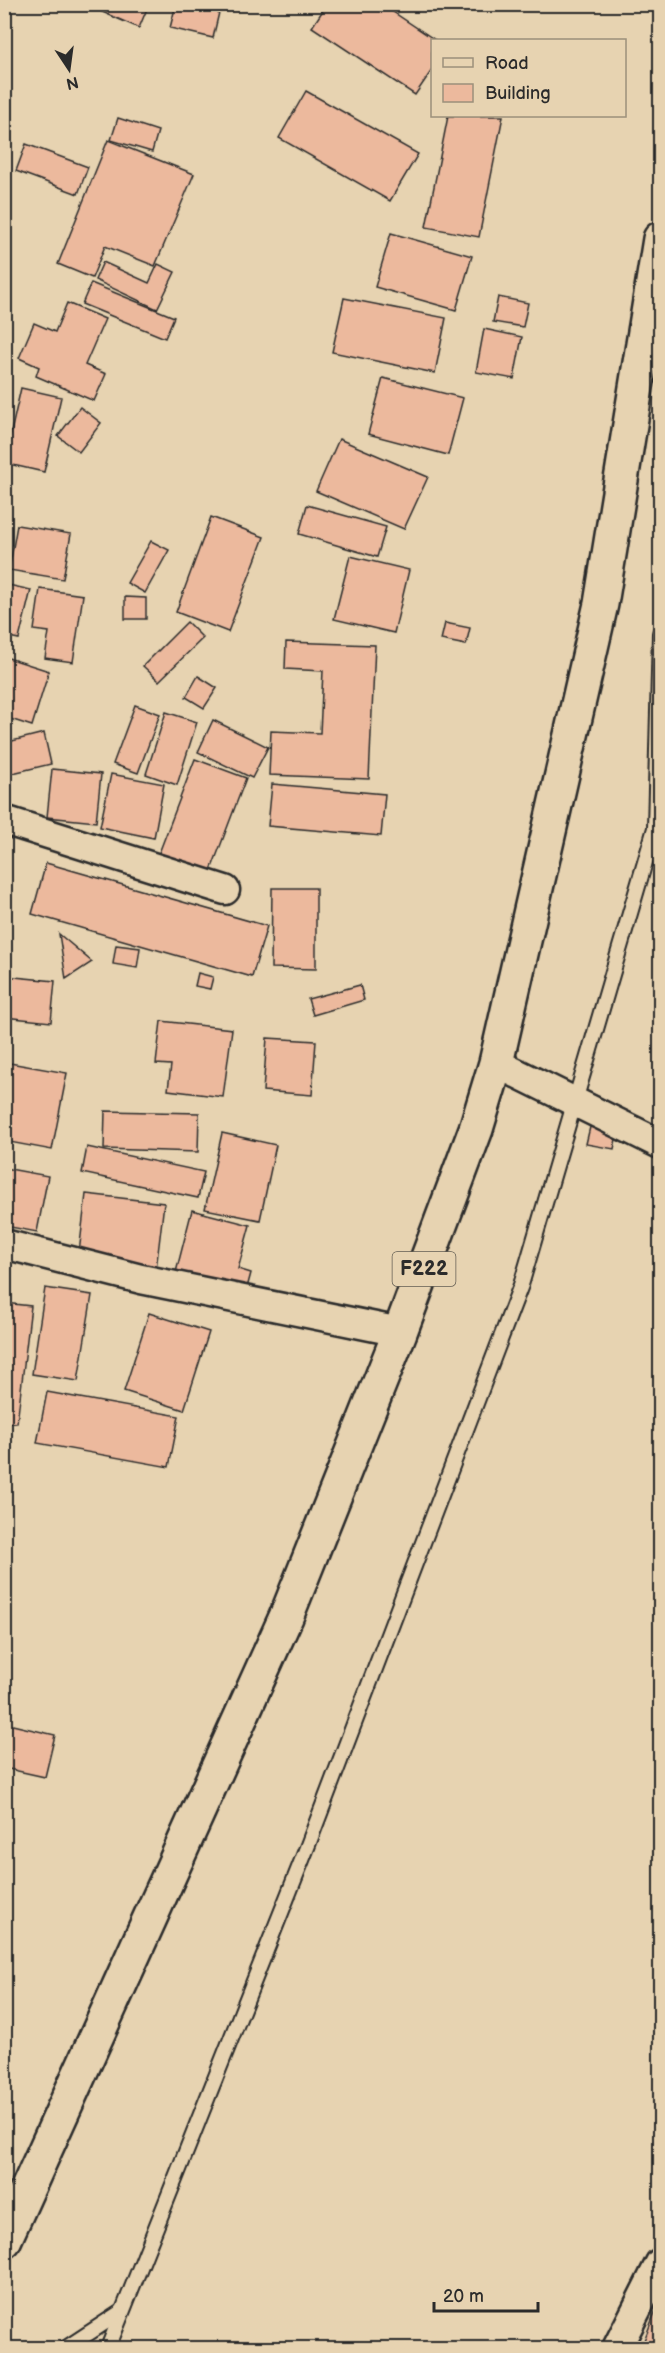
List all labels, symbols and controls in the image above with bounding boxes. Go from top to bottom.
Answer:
north arrow [39,39,99,99]
legend [431,39,626,117]
text: Road [485,53,529,74]
text: N [64,72,80,93]
text: Building [485,83,551,104]
road number: F222 [392,1252,456,1286]
scale bar [434,2275,538,2313]
text: 20 m [443,2286,484,2307]

